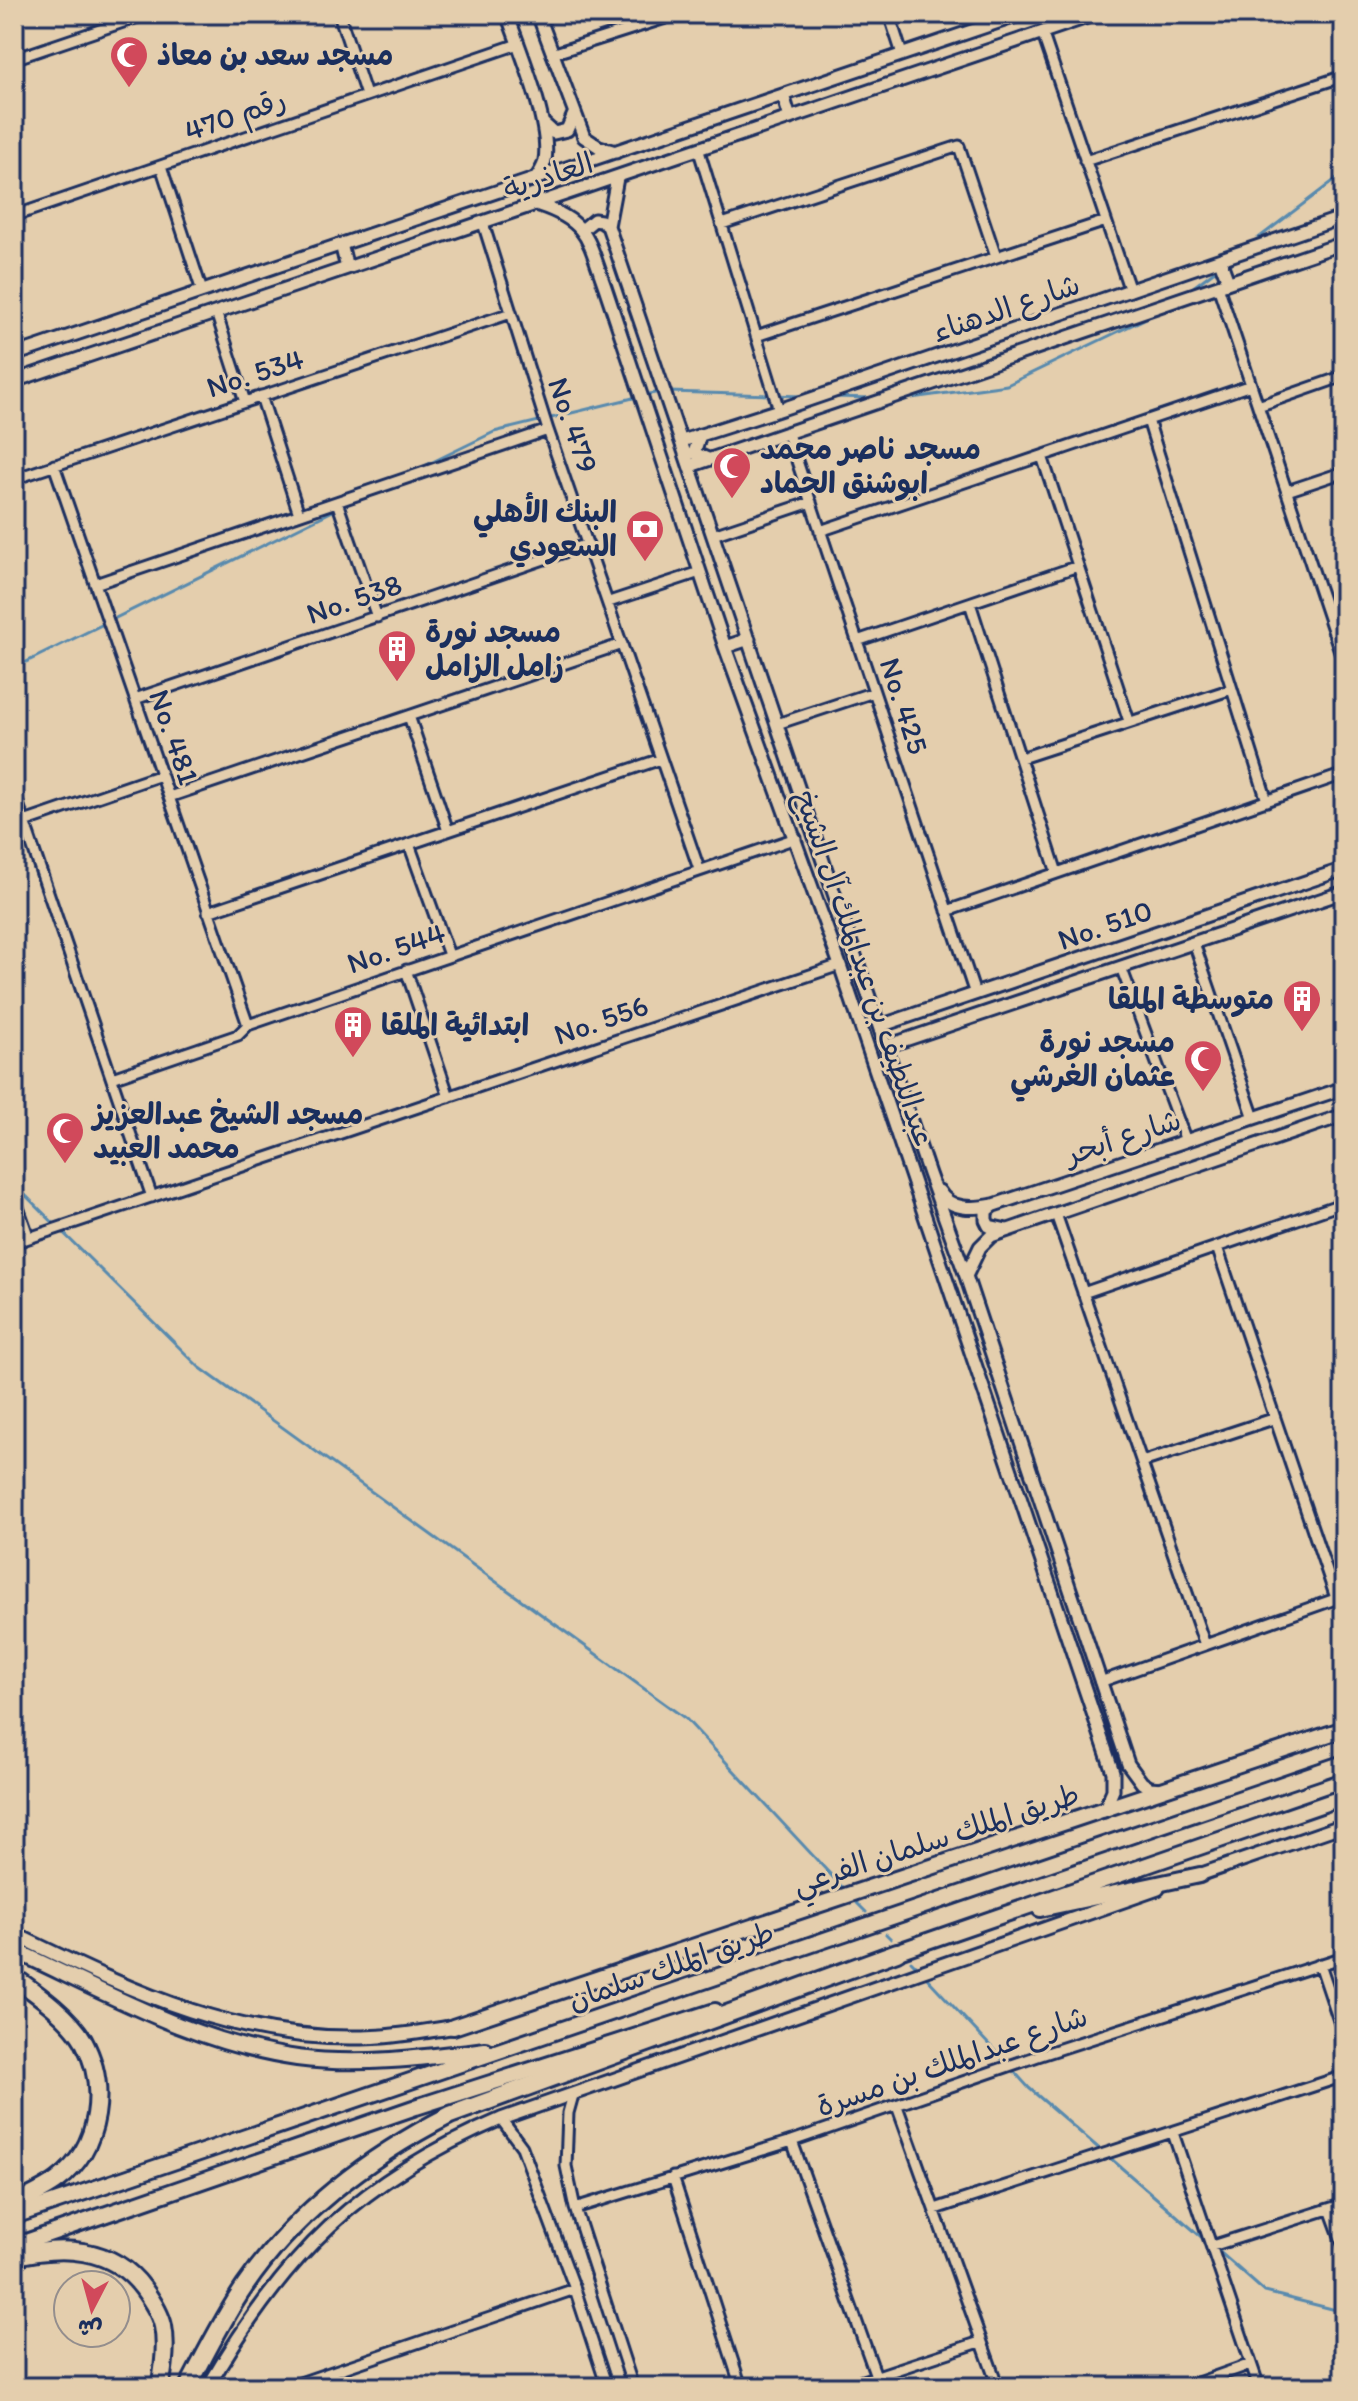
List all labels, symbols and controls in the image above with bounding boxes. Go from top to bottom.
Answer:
mosque icon: مسجد سعد بن معاذ [108,34,150,89]
place label: مسجد سعد بن معاذ [157,36,394,73]
street label: رقم 470 [179,80,292,153]
street label: العاذرية [498,144,598,207]
street label: شارع الدهناء [927,265,1086,353]
street label: No. 534 [202,339,308,406]
street label: No. 479 [540,372,607,477]
place label: مسجد ناصر محمد ابوشنق الحماد [760,430,981,502]
mosque icon: مسجد ناصر محمد ابوشنق الحماد [711,445,753,500]
place label: البنك الأهلي السعودي [473,492,617,568]
bank icon: البنك الأهلي السعودي [624,508,666,563]
street label: No. 538 [301,565,406,632]
place label: مسجد نورة زامل الزامل [425,613,564,684]
building icon: مسجد نورة زامل الزامل [376,628,418,683]
street label: No. 425 [872,653,937,759]
street label: No. 481 [141,684,208,789]
street label: عبداللطيف بن عبدالملك آل الشيخ [785,785,944,1152]
street label: No. 510 [1053,891,1157,958]
street label: No. 544 [342,914,450,982]
building icon: متوسطة الملقا [1281,978,1323,1033]
place label: متوسطة الملقا [1108,980,1274,1018]
street label: No. 556 [549,986,653,1053]
building icon: ابتدائية الملقا [332,1004,374,1059]
place label: ابتدائية الملقا [381,1006,529,1043]
place label: مسجد نورة عثمان الغرشي [1010,1023,1175,1102]
mosque icon: مسجد نورة عثمان الغرشي [1182,1038,1224,1093]
place label: مسجد الشيخ عبدالعزيز محمد العبيد [90,1095,363,1166]
street label: شارع أبحر [1057,1100,1187,1176]
mosque icon: مسجد الشيخ عبدالعزيز محمد العبيد [44,1110,86,1165]
street label: طريق الملك سلمان الفرعي [788,1775,1086,1910]
street label: طريق الملك سلمان [563,1913,779,2018]
street label: شارع عبدالملك بن مسرة [811,1997,1093,2127]
north arrow [52,2269,132,2349]
text: ش [77,2314,103,2343]

